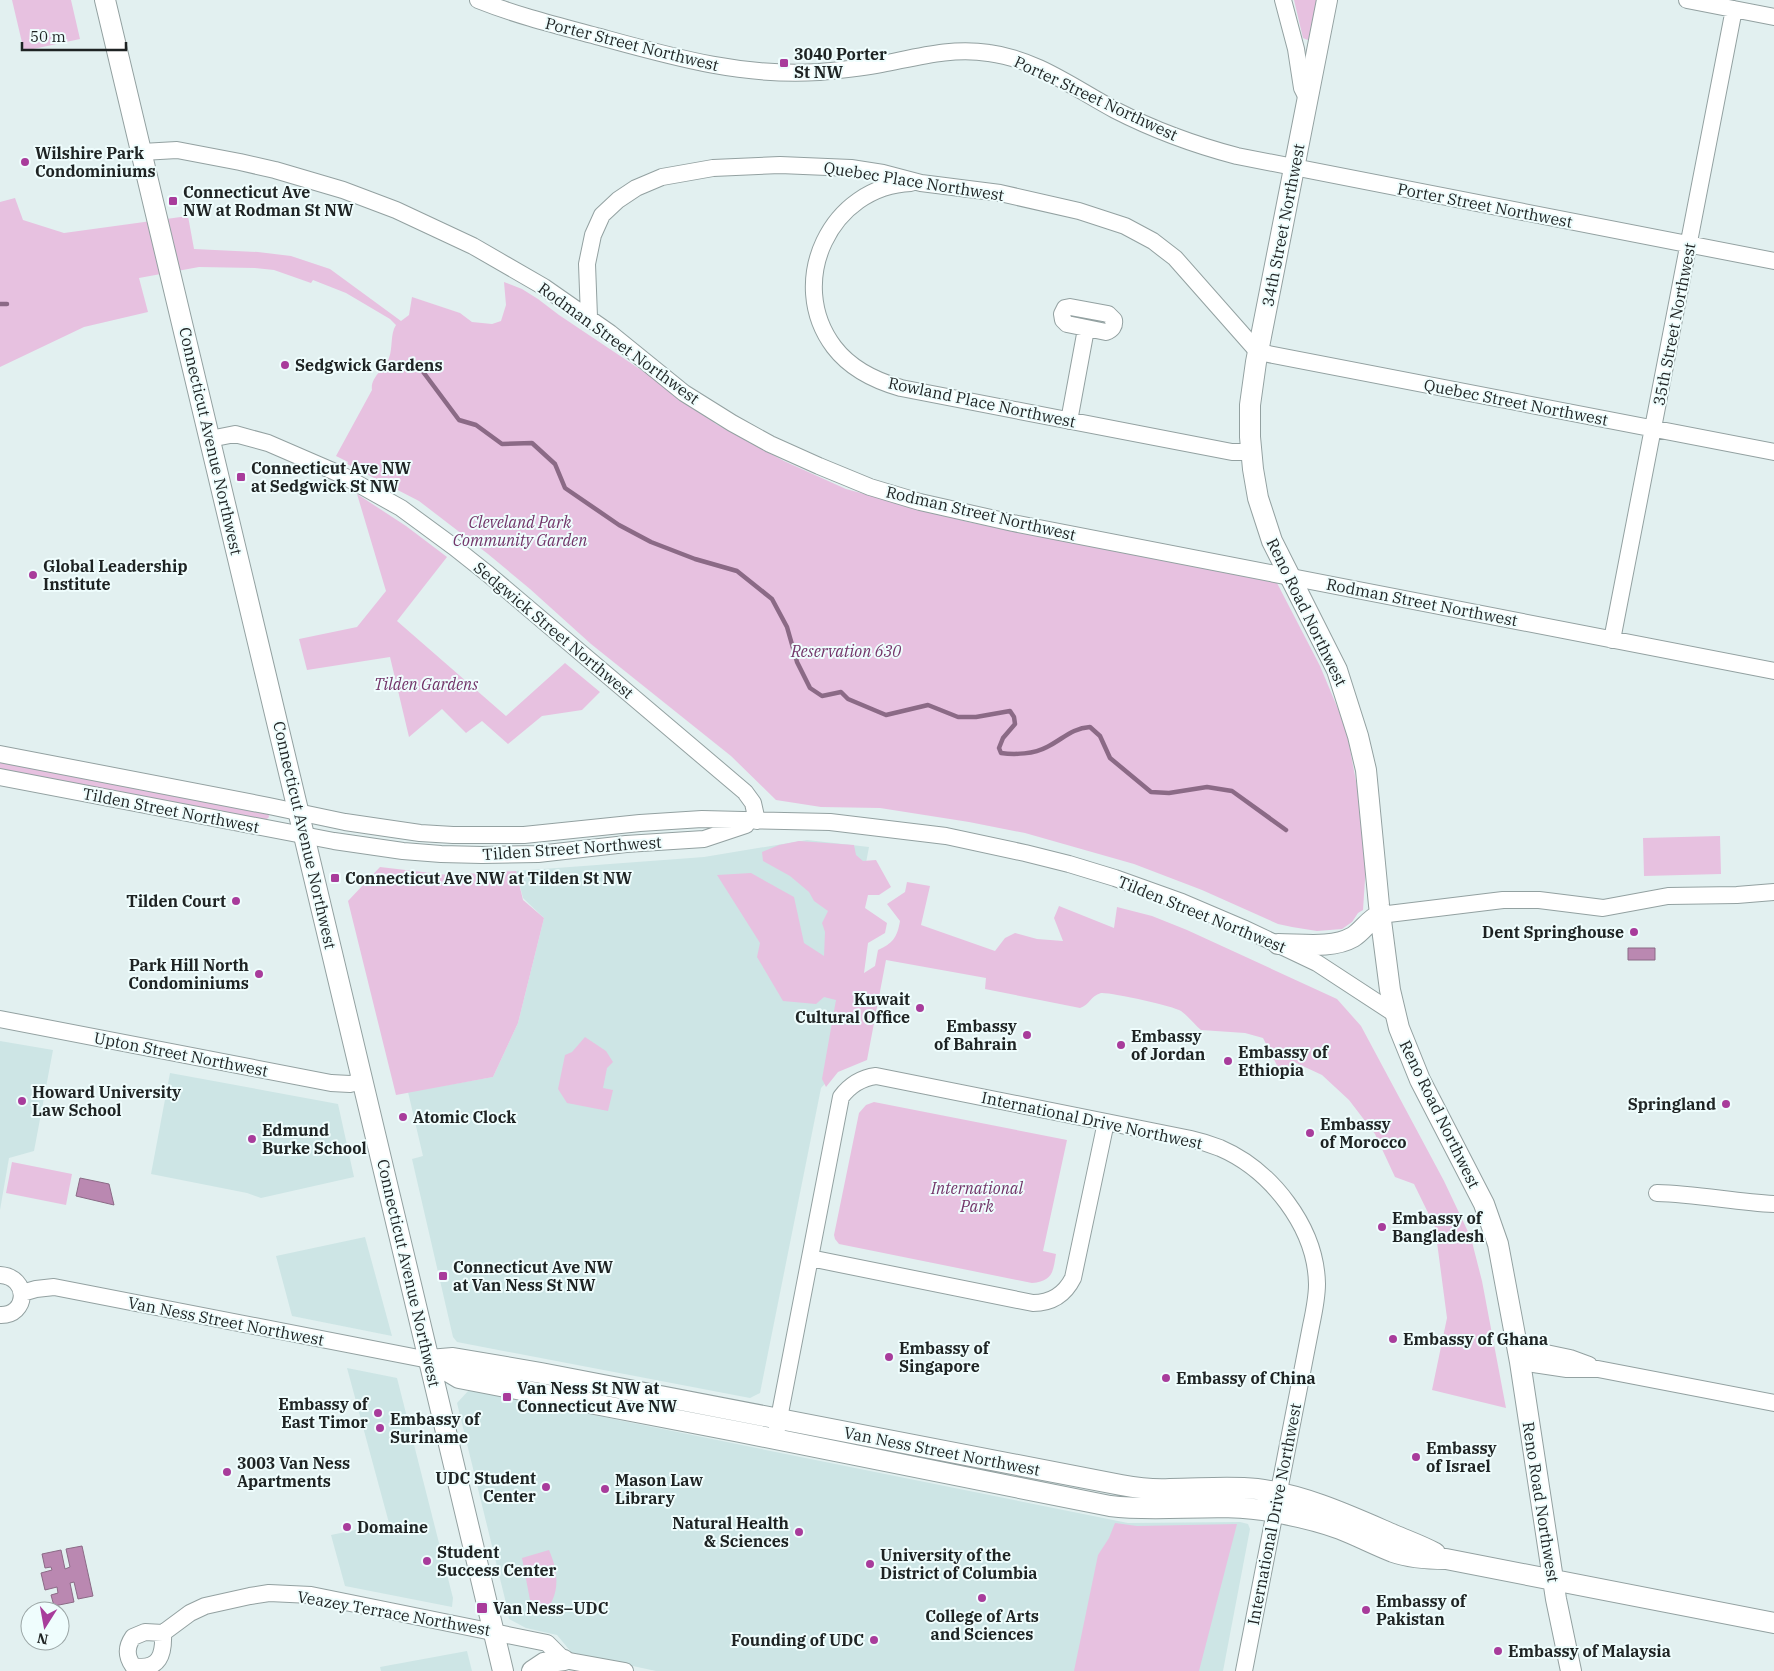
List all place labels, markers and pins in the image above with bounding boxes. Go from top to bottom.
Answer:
place label: 3040 Porter St NW [794,44,887,82]
marker: 3040 Porter St NW [778,57,790,69]
place label: Wilshire Park Condominiums [35,143,156,181]
marker: Wilshire Park Condominiums [19,156,31,168]
place label: Connecticut Ave NW at Rodman St NW [183,182,354,220]
marker: Connecticut Ave NW at Rodman St NW [167,195,179,207]
place label: Sedgwick Gardens [295,355,443,375]
marker: Sedgwick Gardens [279,359,291,371]
place label: Connecticut Ave NW at Sedgwick St NW [251,458,412,496]
marker: Connecticut Ave NW at Sedgwick St NW [235,471,247,483]
place label: Global Leadership Institute [43,556,188,594]
marker: Global Leadership Institute [27,569,39,581]
place label: Connecticut Ave NW at Tilden St NW [345,868,632,888]
marker: Connecticut Ave NW at Tilden St NW [329,872,341,884]
place label: Tilden Court [126,891,226,911]
marker: Tilden Court [230,895,242,907]
place label: Dent Springhouse [1482,922,1624,942]
marker: Dent Springhouse [1628,926,1640,938]
place label: Park Hill North Condominiums [128,955,249,993]
marker: Park Hill North Condominiums [253,968,265,980]
place label: Kuwait Cultural Office [795,989,910,1027]
marker: Kuwait Cultural Office [914,1002,926,1014]
place label: Embassy of Bahrain [934,1016,1018,1054]
place label: Embassy of Jordan [1131,1026,1206,1064]
marker: Embassy of Bahrain [1021,1029,1033,1041]
marker: Embassy of Jordan [1115,1039,1127,1051]
place label: Embassy of Ethiopia [1238,1042,1330,1080]
marker: Embassy of Ethiopia [1222,1055,1234,1067]
place label: Howard University Law School [32,1082,182,1120]
place label: Springland [1628,1094,1716,1114]
marker: Howard University Law School [16,1095,28,1107]
marker: Springland [1720,1098,1732,1110]
place label: Atomic Clock [413,1107,516,1127]
marker: Atomic Clock [397,1111,409,1123]
place label: Embassy of Morocco [1320,1114,1406,1152]
place label: Edmund Burke School [262,1120,367,1158]
marker: Embassy of Morocco [1304,1127,1316,1139]
marker: Edmund Burke School [246,1133,258,1145]
place label: Embassy of Bangladesh [1392,1208,1484,1246]
marker: Embassy of Bangladesh [1376,1221,1388,1233]
place label: Connecticut Ave NW at Van Ness St NW [453,1257,614,1295]
marker: Connecticut Ave NW at Van Ness St NW [437,1270,449,1282]
place label: Embassy of Ghana [1403,1329,1548,1349]
marker: Embassy of Ghana [1387,1333,1399,1345]
place label: Embassy of Singapore [899,1338,991,1376]
marker: Embassy of Singapore [883,1351,895,1363]
place label: Embassy of China [1176,1368,1316,1388]
marker: Embassy of China [1160,1372,1172,1384]
place label: Van Ness St NW at Connecticut Ave NW [517,1378,678,1416]
marker: Van Ness St NW at Connecticut Ave NW [501,1391,513,1403]
place label: Embassy of East Timor [278,1394,370,1432]
marker: Embassy of East Timor [372,1407,384,1419]
place label: Embassy of Suriname [390,1409,482,1447]
marker: Embassy of Suriname [374,1422,386,1434]
place label: Embassy of Israel [1426,1438,1498,1476]
marker: Embassy of Israel [1410,1451,1422,1463]
place label: 3003 Van Ness Apartments [237,1453,350,1491]
marker: 3003 Van Ness Apartments [221,1466,233,1478]
place label: UDC Student Center [435,1468,536,1506]
place label: Mason Law Library [615,1470,703,1508]
marker: UDC Student Center [540,1481,552,1493]
marker: Mason Law Library [599,1483,611,1495]
place label: Natural Health & Sciences [672,1513,789,1551]
place label: Domaine [357,1517,428,1537]
marker: Domaine [341,1521,353,1533]
marker: Natural Health & Sciences [793,1526,805,1538]
place label: Student Success Center [437,1542,556,1580]
place label: University of the District of Columbia [880,1545,1038,1583]
marker: Student Success Center [421,1555,433,1567]
marker: University of the District of Columbia [864,1558,876,1570]
place label: Embassy of Pakistan [1376,1591,1468,1629]
marker: College of Arts and Sciences [976,1592,988,1604]
place label: Van Ness–UDC [493,1598,608,1618]
marker: Van Ness–UDC [475,1601,489,1615]
marker: Embassy of Pakistan [1360,1604,1372,1616]
place label: College of Arts and Sciences [925,1606,1039,1644]
place label: Founding of UDC [731,1630,864,1650]
marker: Founding of UDC [868,1634,880,1646]
place label: Embassy of Malaysia [1508,1641,1671,1661]
marker: Embassy of Malaysia [1492,1645,1504,1657]

